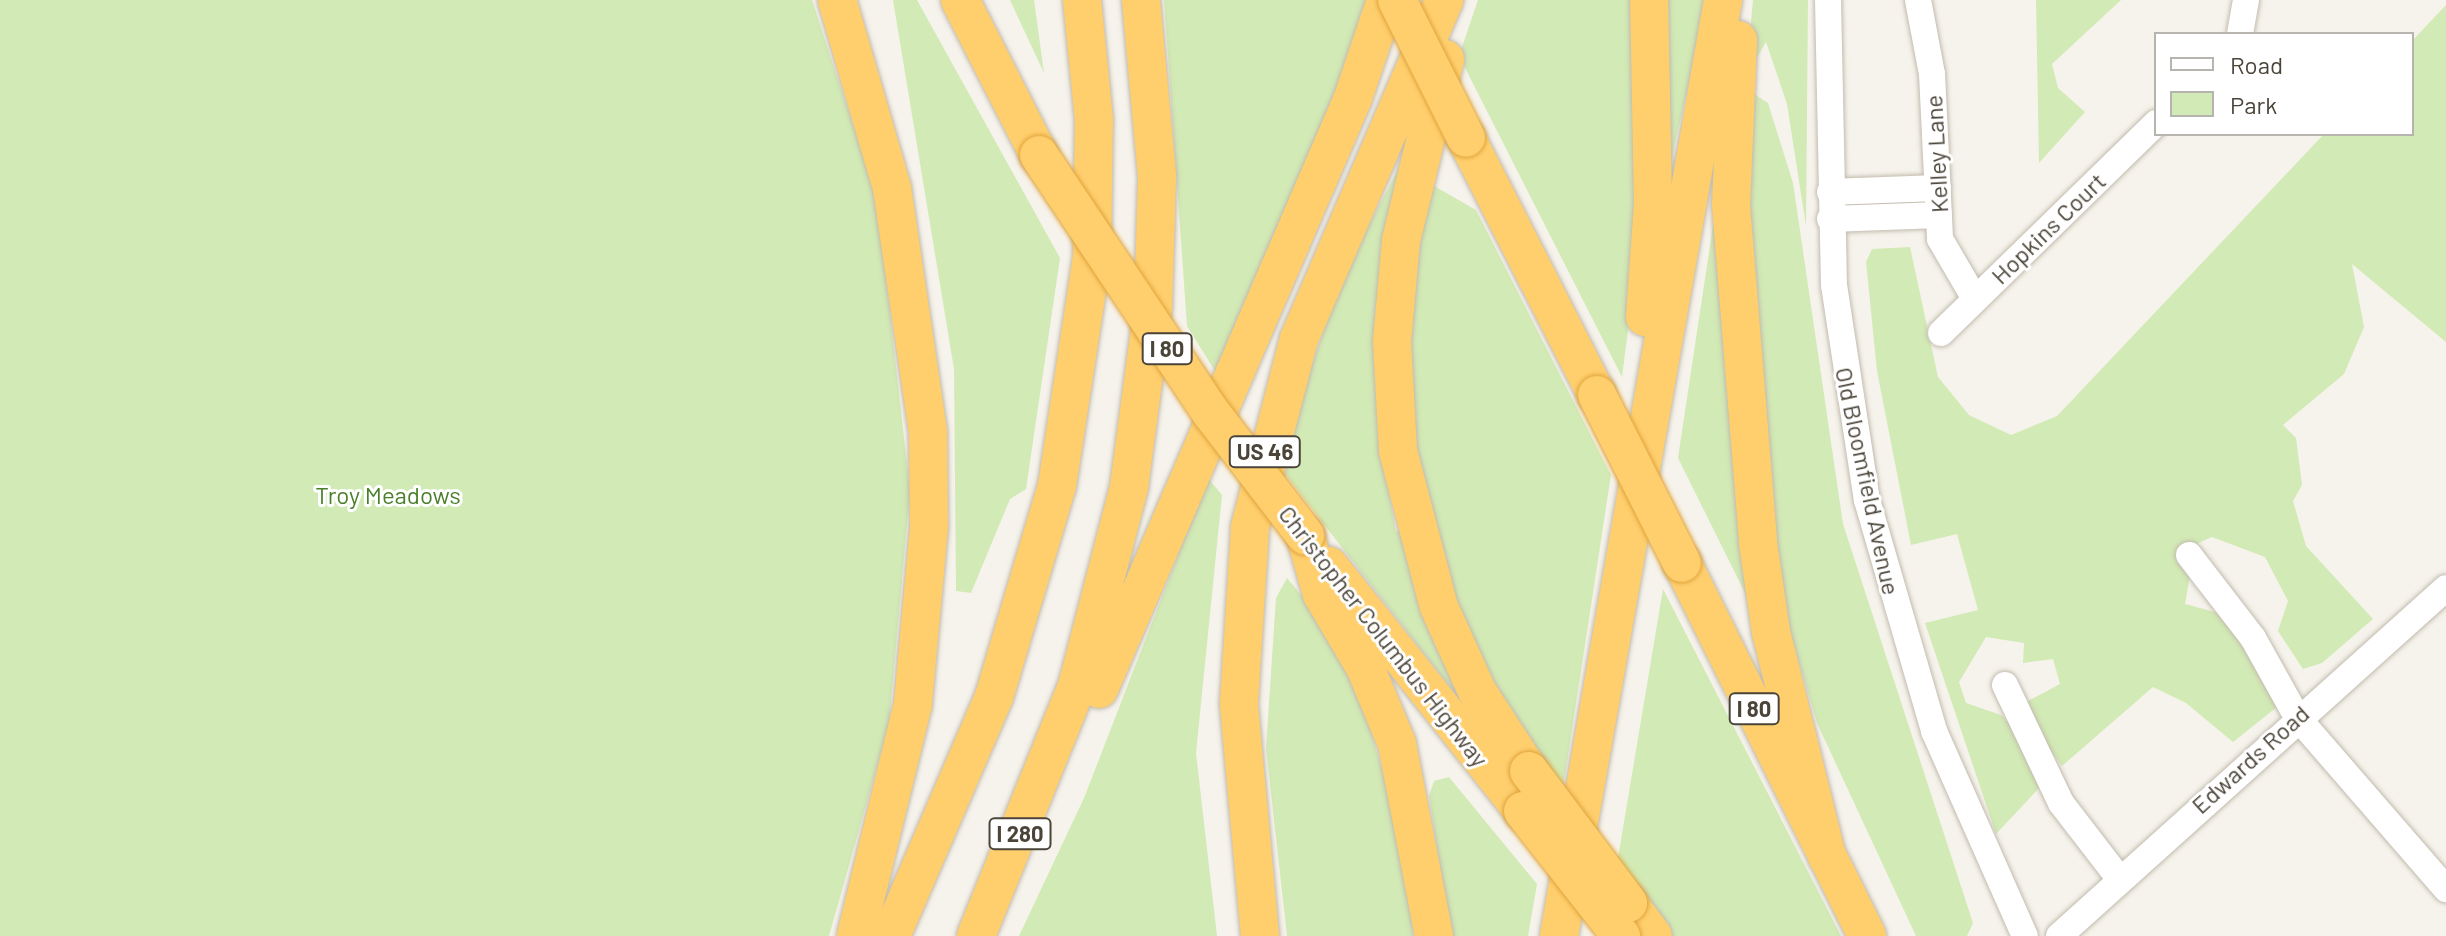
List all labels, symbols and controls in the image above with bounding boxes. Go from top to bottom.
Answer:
legend [2154,32,2414,136]
text: Road [2230,50,2283,79]
text: Park [2230,90,2277,119]
street label: Kelley Lane [1919,94,1953,214]
street label: Hopkins Court [1985,166,2111,290]
road number: I 80 [1141,331,1193,367]
street label: Old Bloomfield Avenue [1830,364,1906,598]
road number: US 46 [1227,434,1303,470]
park label: Troy Meadows [315,481,461,509]
street label: Christopher Columbus Highway [1273,500,1495,772]
road number: I 80 [1728,691,1780,727]
street label: Edwards Road [2185,699,2315,819]
road number: I 280 [988,816,1052,852]

